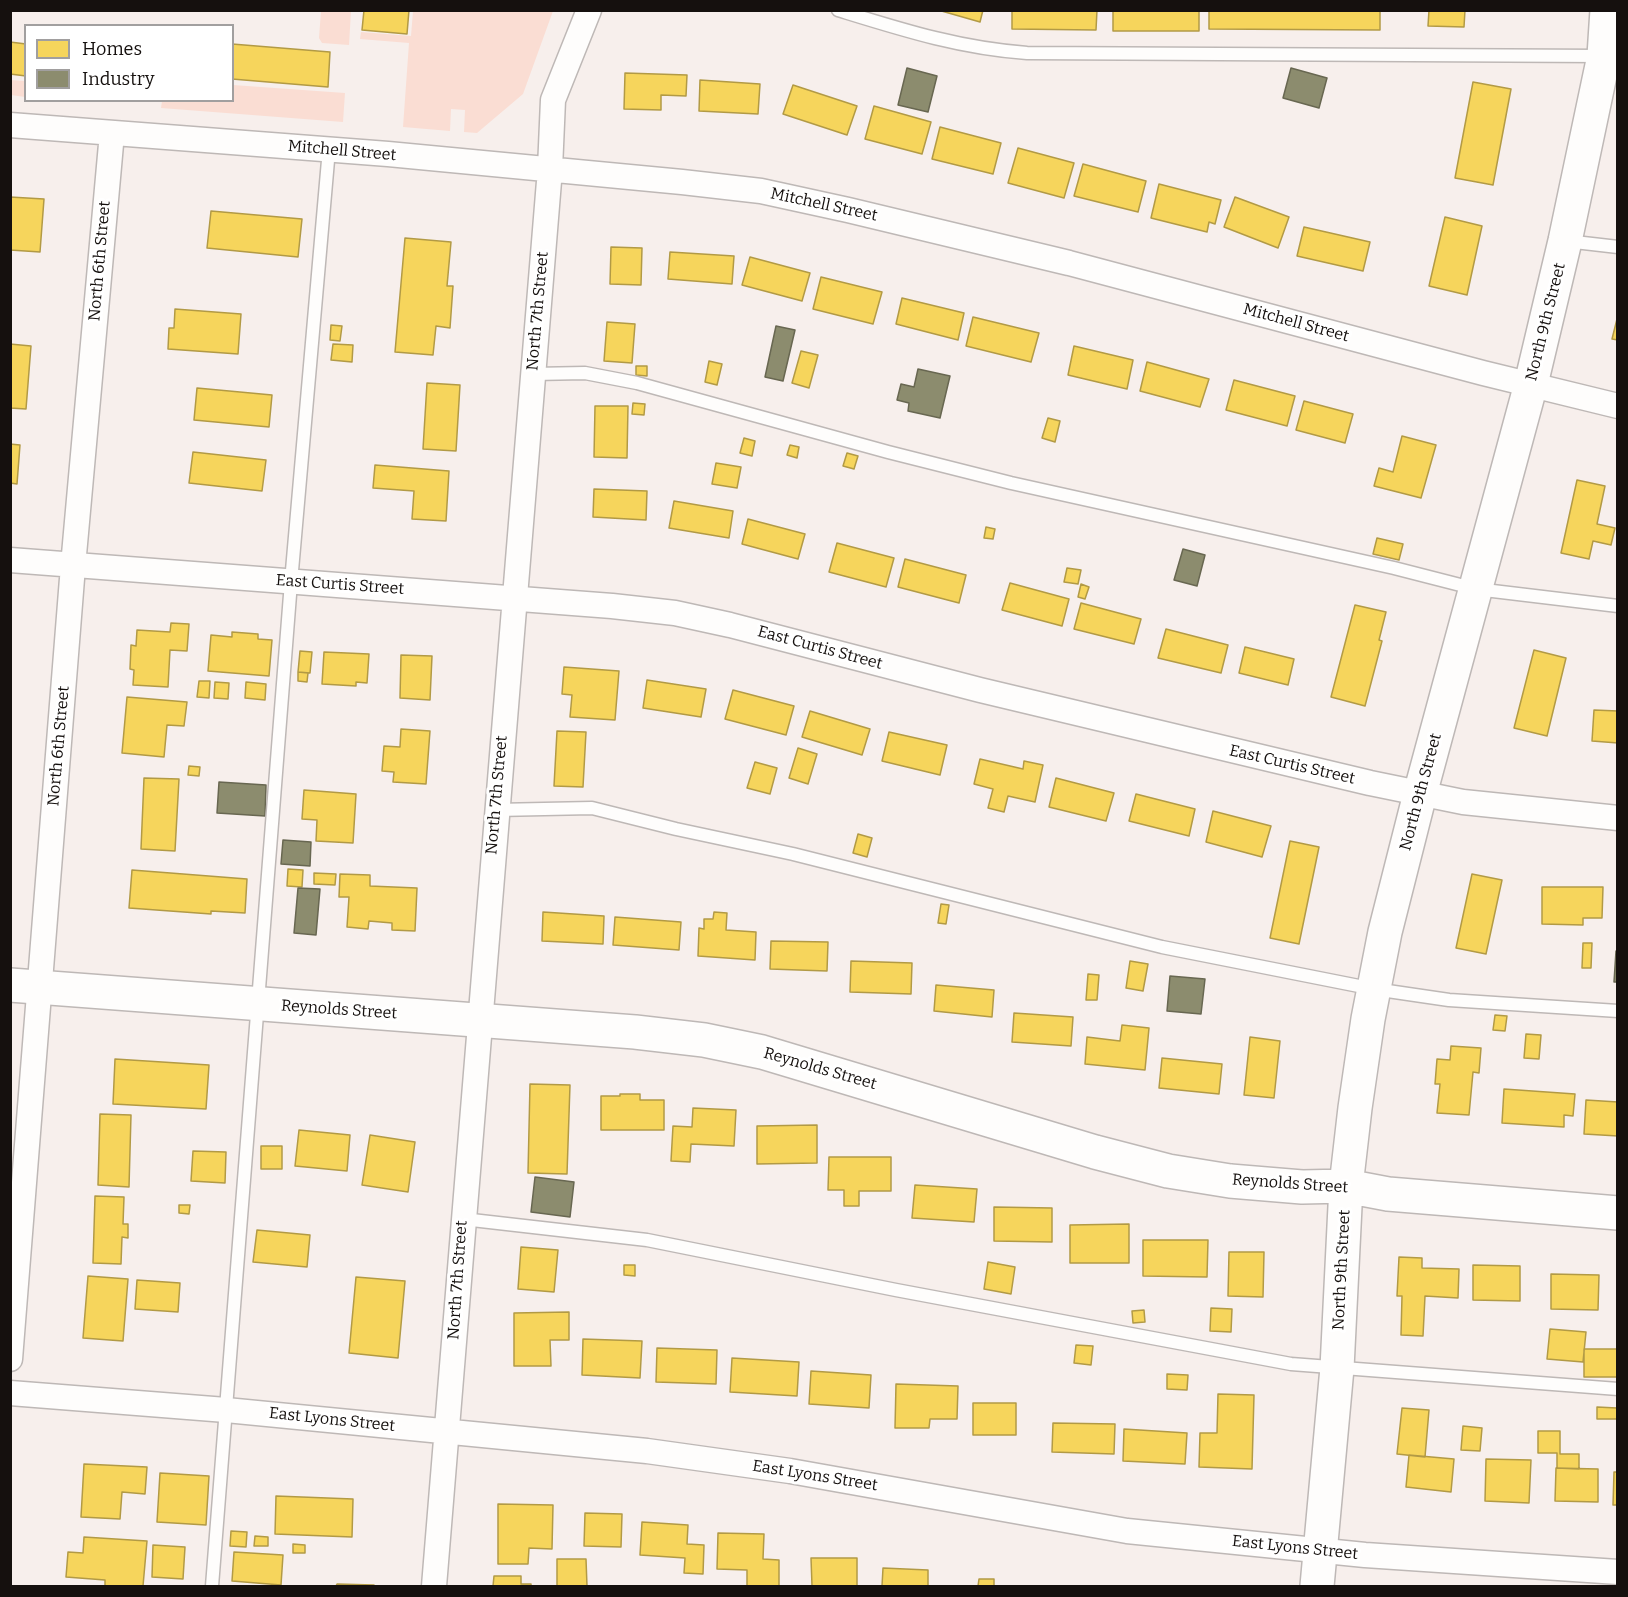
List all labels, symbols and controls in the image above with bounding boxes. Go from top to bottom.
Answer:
legend [24,24,234,102]
text: Homes [82,38,142,60]
text: Industry [82,68,154,90]
street label: Mitchell Street [287,137,397,165]
street label: Mitchell Street [769,184,879,226]
street label: North 6th Street [85,200,115,322]
street label: North 7th Street [523,251,553,371]
street label: North 9th Street [1522,261,1570,383]
street label: Mitchell Street [1241,300,1351,346]
street label: East Curtis Street [275,571,405,599]
street label: East Curtis Street [755,622,885,674]
street label: North 6th Street [44,685,74,807]
street label: North 9th Street [1396,731,1446,853]
street label: North 7th Street [482,735,512,855]
street label: East Curtis Street [1227,741,1357,789]
street label: Reynolds Street [280,996,398,1024]
street label: Reynolds Street [761,1044,879,1094]
street label: Reynolds Street [1231,1170,1349,1198]
street label: North 9th Street [1329,1209,1355,1331]
street label: North 7th Street [444,1220,472,1340]
street label: East Lyons Street [268,1404,396,1436]
street label: East Lyons Street [751,1457,879,1495]
street label: East Lyons Street [1231,1532,1359,1564]

